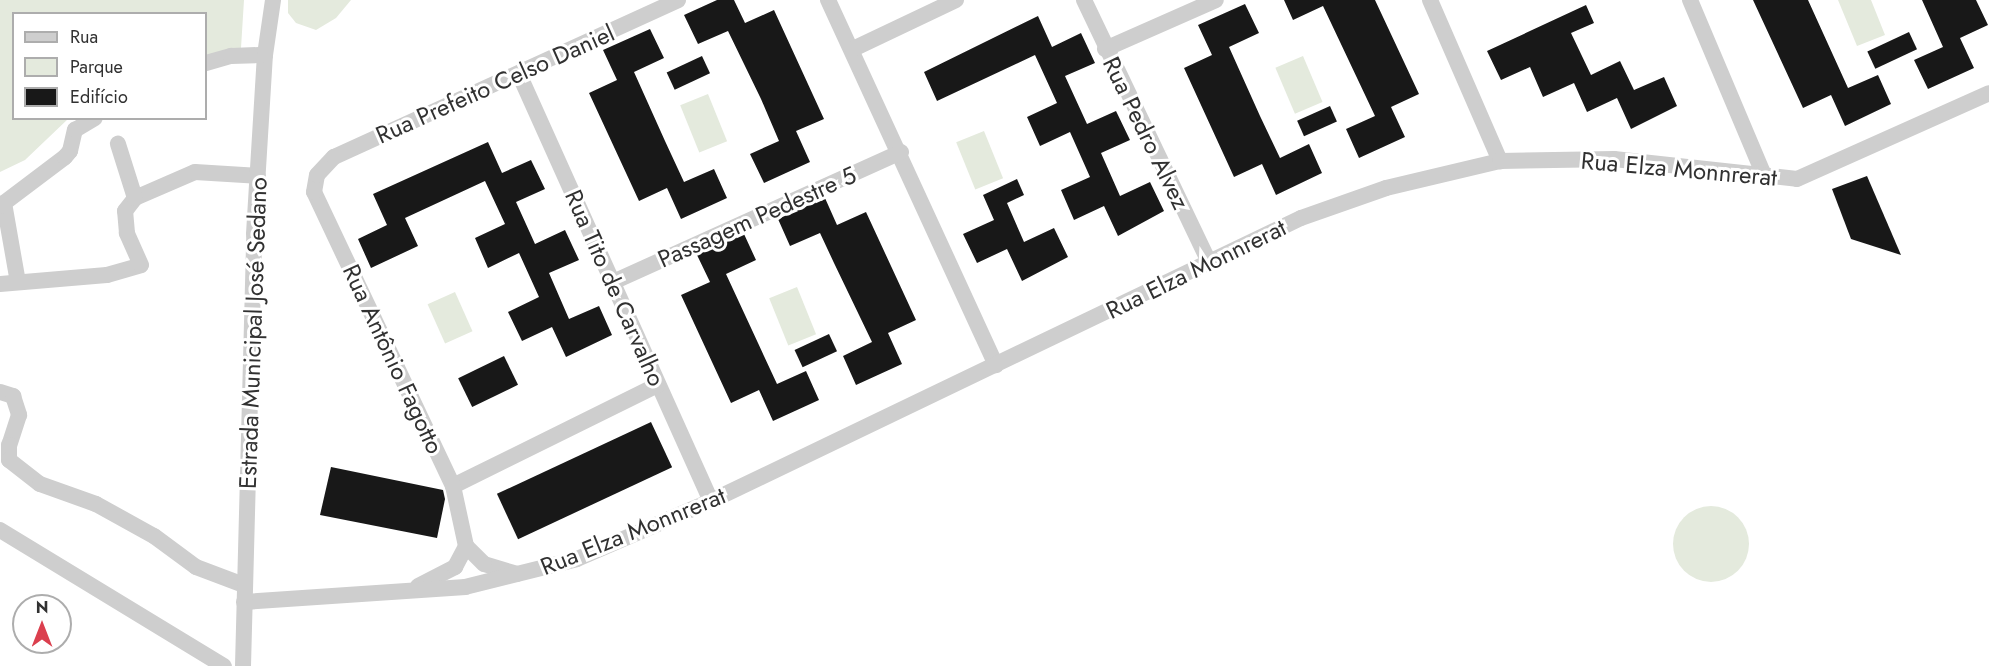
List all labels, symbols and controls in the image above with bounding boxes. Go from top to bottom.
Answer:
legend [12,12,207,120]
street label: Rua Prefeito Celso Daniel [371,18,619,150]
text: Rua [70,24,98,50]
street label: Rua Pedro Alvez [1097,52,1195,214]
text: Parque [70,54,123,80]
text: Edifício [70,84,128,110]
street label: Rua Elza Monnrerat [1580,146,1778,192]
street label: Passagem Pedestre 5 [653,160,861,274]
street label: Estrada Municipal José Sedano [233,177,273,489]
street label: Rua Tito de Carvalho [559,185,671,391]
street label: Rua Elza Monnrerat [1101,213,1291,325]
street label: Rua Antônio Fagotto [337,260,449,458]
street label: Rua Elza Monnrerat [536,481,730,581]
north arrow [12,594,72,654]
text: N [36,596,48,619]

